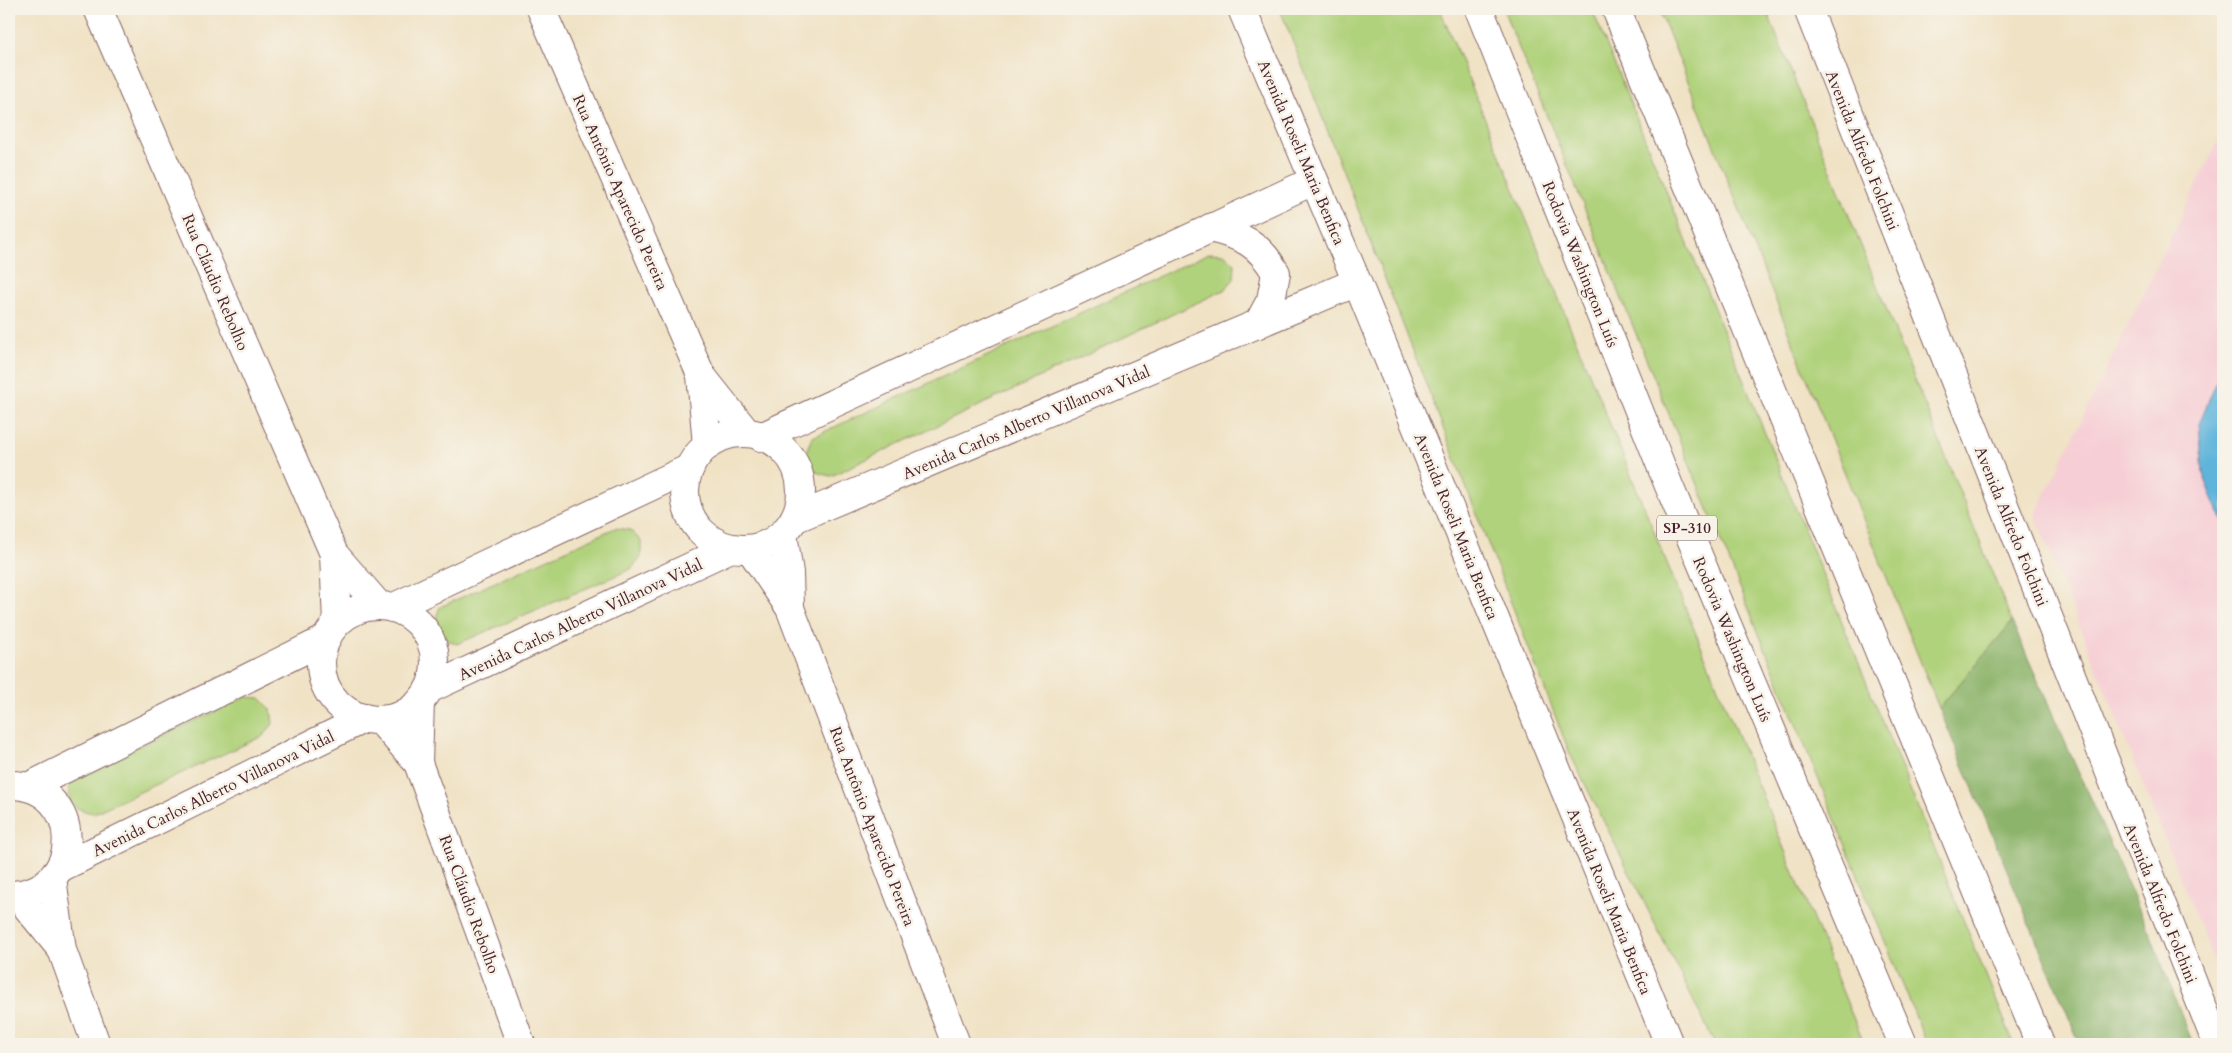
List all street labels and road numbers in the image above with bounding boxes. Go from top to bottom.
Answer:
street label: Avenida Roseli Maria Benfica [1252,56,1350,248]
street label: Avenida Alfredo Folchini [1820,67,1904,234]
street label: Rua Antônio Aparecido Pereira [567,91,673,294]
street label: Rodovia Washington Luís [1537,178,1623,351]
street label: Rua Cláudio Rebolho [176,211,254,354]
street label: Avenida Carlos Alberto Villanova Vidal [899,361,1153,485]
street label: Avenida Roseli Maria Benfica [1409,430,1504,623]
street label: Avenida Alfredo Folchini [1969,443,2053,610]
road number: SP-310 [1657,516,1717,540]
street label: Rodovia Washington Luís [1687,553,1777,725]
street label: Avenida Carlos Alberto Villanova Vidal [455,554,706,686]
street label: Rua Antônio Aparecido Pereira [824,723,920,929]
street label: Avenida Carlos Alberto Villanova Vidal [89,726,338,862]
street label: Avenida Roseli Maria Benfica [1562,805,1657,998]
street label: Avenida Alfredo Folchini [2118,820,2202,987]
street label: Rua Cláudio Rebolho [434,832,505,977]

